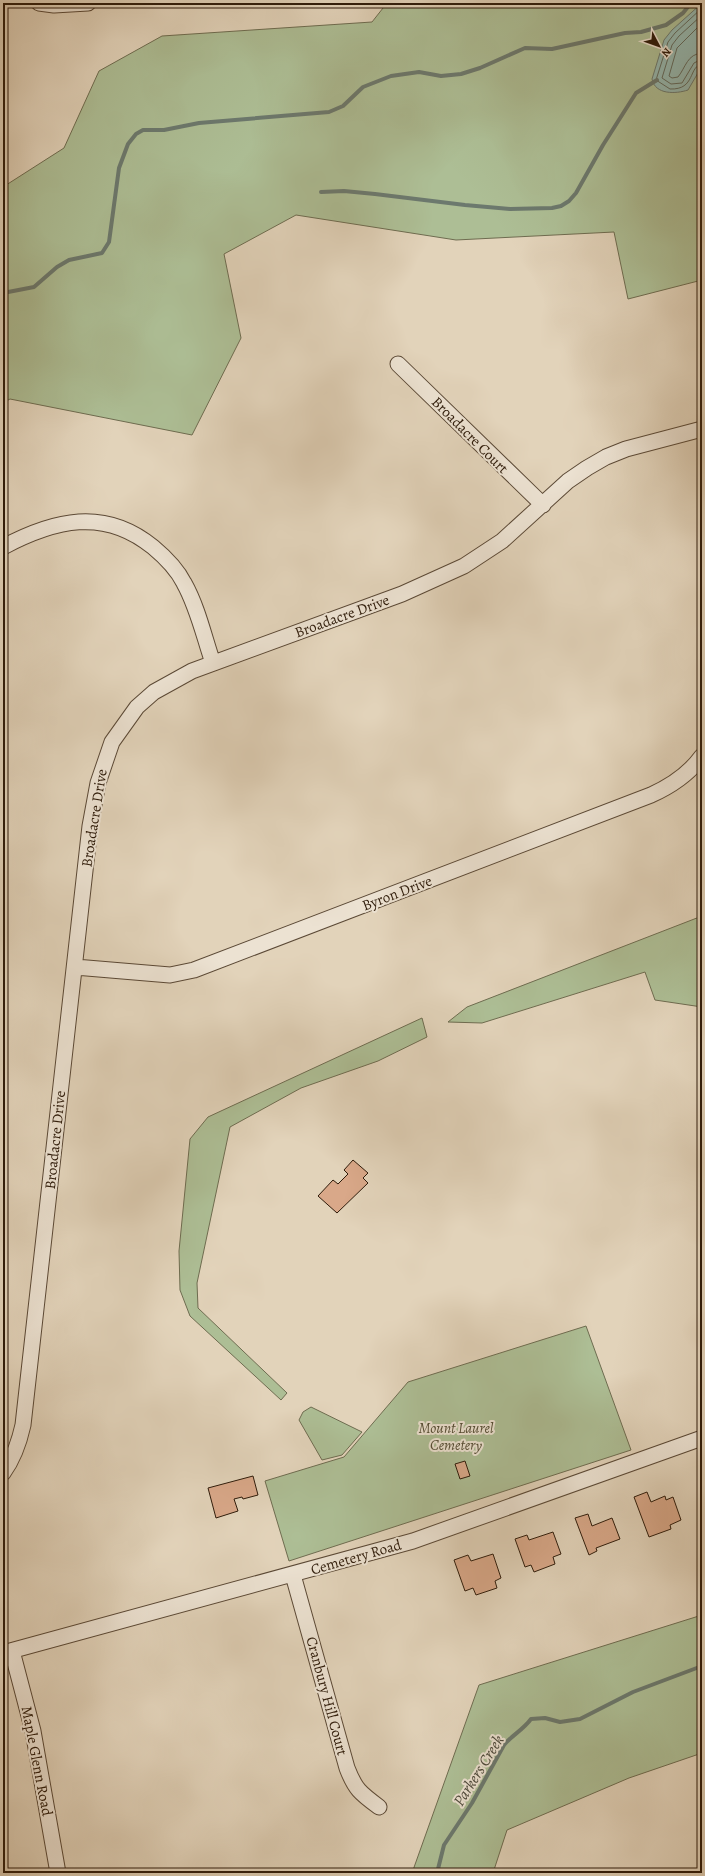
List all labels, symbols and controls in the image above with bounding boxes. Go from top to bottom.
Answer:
north arrow [639,26,679,66]
text: N [658,44,674,60]
street label: Broadacre Court [427,392,513,478]
street label: Broadacre Drive [292,590,392,642]
street label: Broadacre Drive [76,767,112,869]
street label: Byron Drive [359,870,435,915]
street label: Broadacre Drive [40,1089,70,1190]
park label: Mount Laurel Cemetery [418,1418,494,1455]
street label: Cemetery Road [308,1534,405,1580]
street label: Cranbury Hill Court [302,1634,353,1758]
street label: Maple Glenn Road [17,1704,58,1819]
water label: Parkers Creek [448,1731,509,1810]

